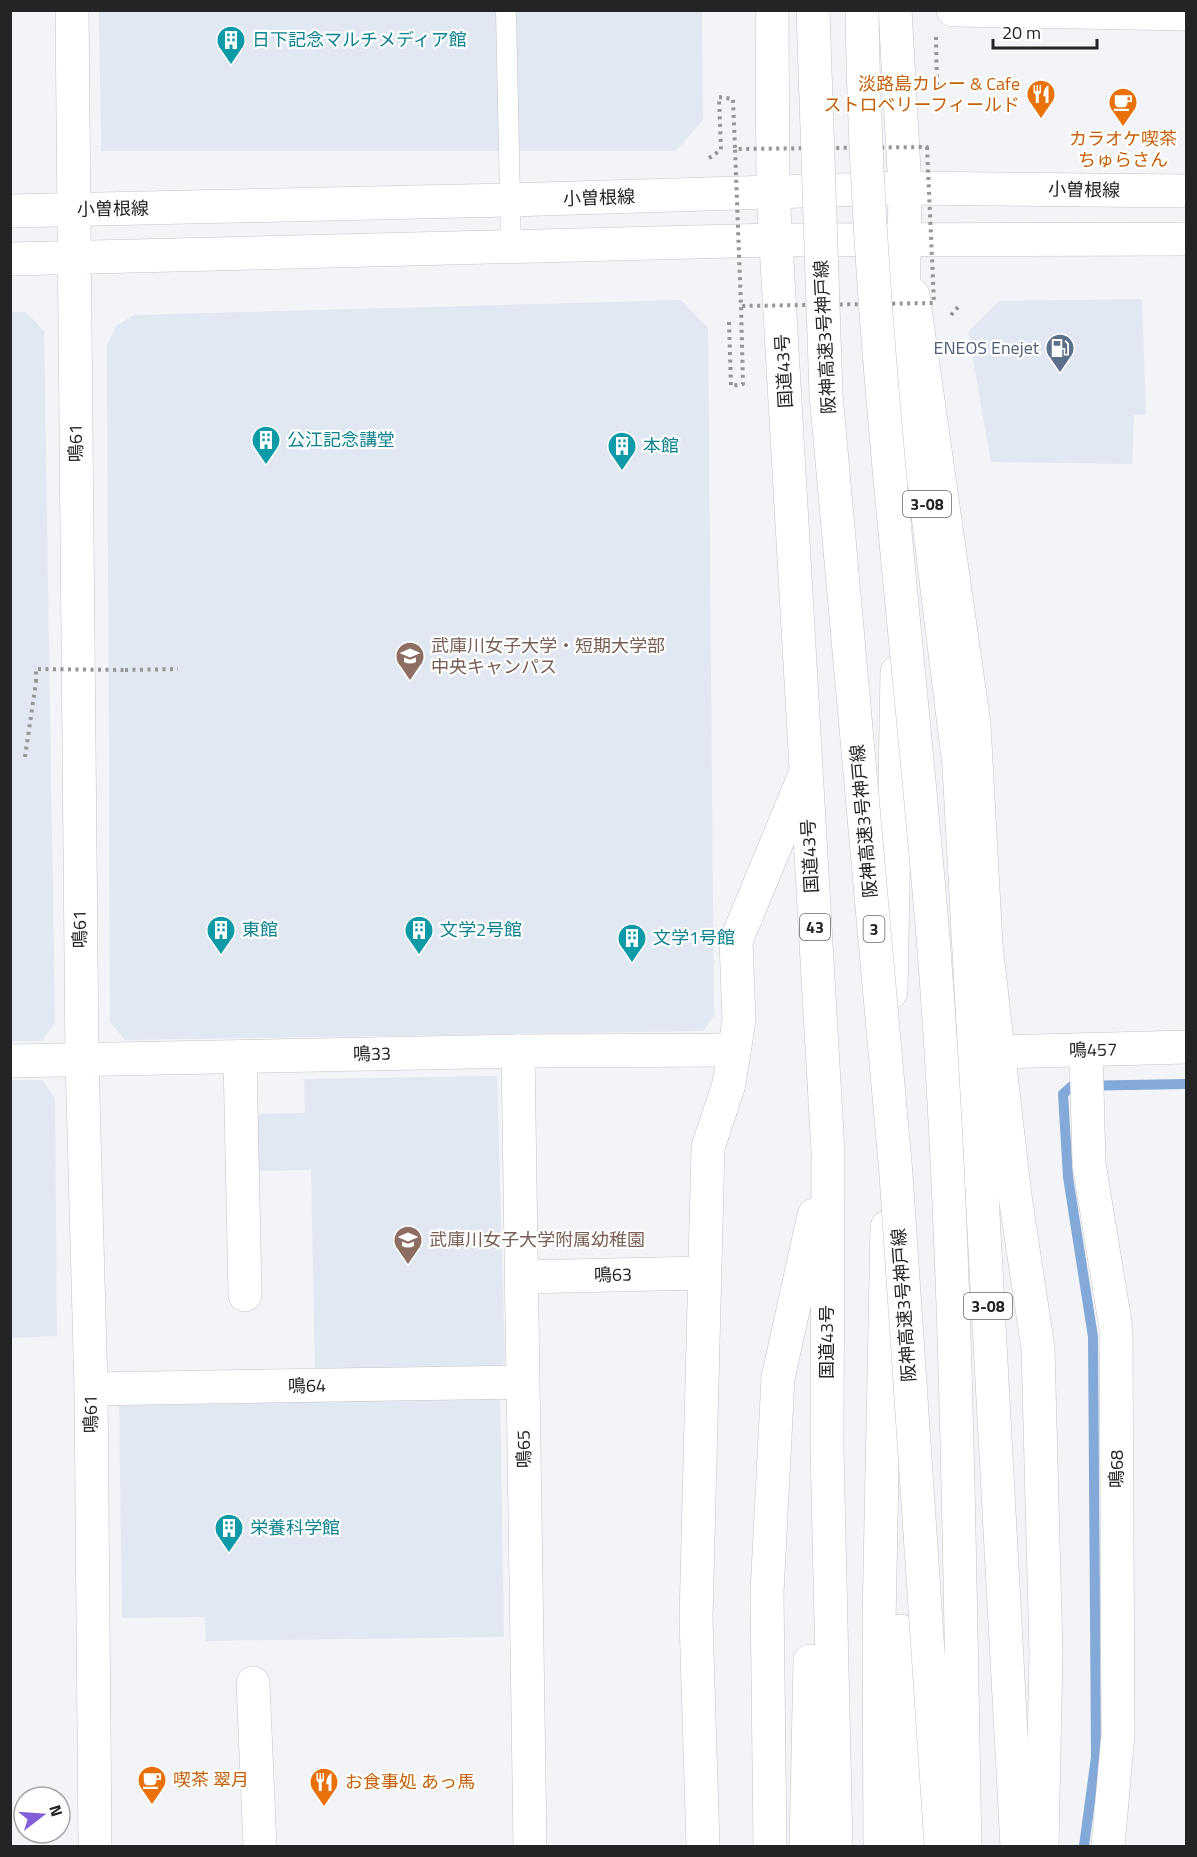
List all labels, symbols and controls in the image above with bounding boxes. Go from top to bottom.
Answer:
scale bar [993,12,1096,50]
text: 20 m [1002,19,1041,46]
building icon: 日下記念マルチメディア館 [215,24,247,66]
place label: 日下記念マルチメディア館 [252,26,467,53]
place label: 淡路島カレー & Cafe ストロベリーフィールド [823,70,1020,118]
restaurant icon: 淡路島カレー & Cafe ストロベリーフィールド [1025,78,1057,120]
cafe icon: カラオケ喫茶 ちゅらさん [1107,86,1139,128]
place label: カラオケ喫茶 ちゅらさん [1069,125,1177,173]
street label: 小曽根線 [1048,175,1120,204]
street label: 小曽根線 [563,183,635,212]
street label: 小曽根線 [77,194,149,223]
street label: 阪神高速3号神戸線 [807,259,842,415]
fuel station icon: ENEOS Enejet [1044,332,1076,374]
street label: 国道43号 [768,333,799,409]
place label: ENEOS Enejet [933,334,1040,361]
street label: 鳴61 [62,424,89,462]
building icon: 公江記念講堂 [250,424,282,466]
place label: 公江記念講堂 [287,426,395,453]
building icon: 本館 [606,430,638,472]
place label: 本館 [643,432,679,459]
road number: 3-08 [903,491,951,517]
place label: 武庫川女子大学・短期大学部 中央キャンパス [431,632,665,680]
school or university icon: 武庫川女子大学・短期大学部 中央キャンパス [394,640,426,682]
street label: 阪神高速3号神戸線 [843,743,884,899]
street label: 国道43号 [794,818,825,894]
street label: 鳴61 [66,910,93,948]
building icon: 東館 [205,914,237,956]
building icon: 文学2号館 [403,914,435,956]
road number: 43 [800,914,830,940]
place label: 東館 [242,916,278,943]
place label: 文学2号館 [440,916,522,943]
road number: 3 [864,916,884,942]
building icon: 文学1号館 [616,922,648,964]
place label: 文学1号館 [653,924,735,951]
street label: 鳴457 [1069,1036,1117,1063]
street label: 鳴33 [353,1040,391,1067]
school or university icon: 武庫川女子大学附属幼稚園 [392,1224,424,1266]
place label: 武庫川女子大学附属幼稚園 [429,1226,645,1253]
street label: 阪神高速3号神戸線 [885,1227,922,1383]
street label: 鳴63 [594,1261,632,1288]
road number: 3-08 [964,1293,1012,1319]
street label: 国道43号 [813,1305,840,1379]
street label: 鳴64 [288,1372,326,1399]
street label: 鳴61 [77,1395,104,1433]
street label: 鳴65 [510,1430,537,1468]
street label: 鳴68 [1103,1450,1130,1488]
building icon: 栄養科学館 [213,1512,245,1554]
place label: 栄養科学館 [250,1514,340,1541]
cafe icon: 喫茶 翠月 [136,1764,168,1806]
place label: 喫茶 翠月 [173,1766,249,1793]
restaurant icon: お食事処 あっ馬 [308,1766,340,1808]
place label: お食事処 あっ馬 [345,1768,475,1795]
north arrow [12,1785,72,1845]
text: N [43,1802,69,1819]

